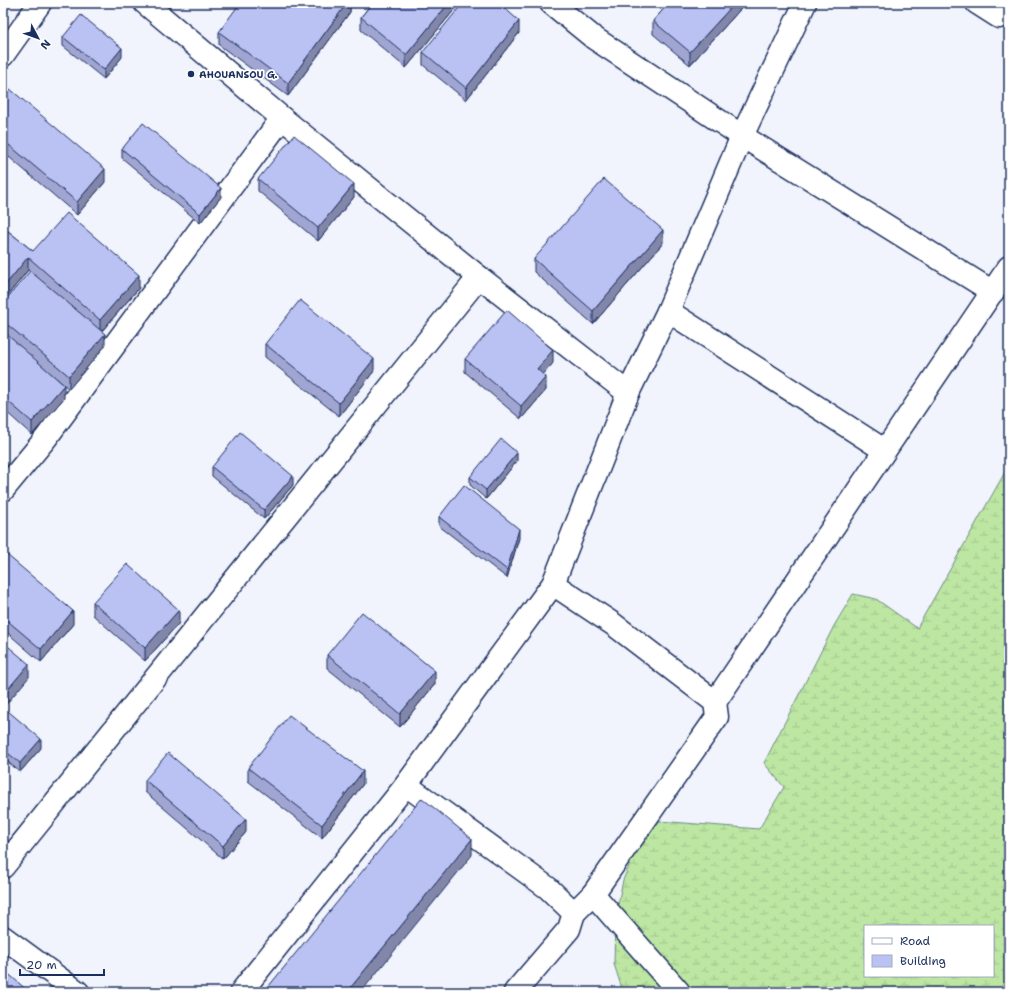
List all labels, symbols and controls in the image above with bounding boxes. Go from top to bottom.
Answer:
north arrow [18,18,58,58]
text: N [36,36,54,53]
place label: AHOUANSOU G. [199,68,278,81]
marker: AHOUANSOU G. [186,69,196,79]
legend [864,925,994,977]
text: Road [900,933,931,949]
scale bar [20,951,104,977]
text: Building [900,953,946,969]
text: 20 m [26,957,57,973]

